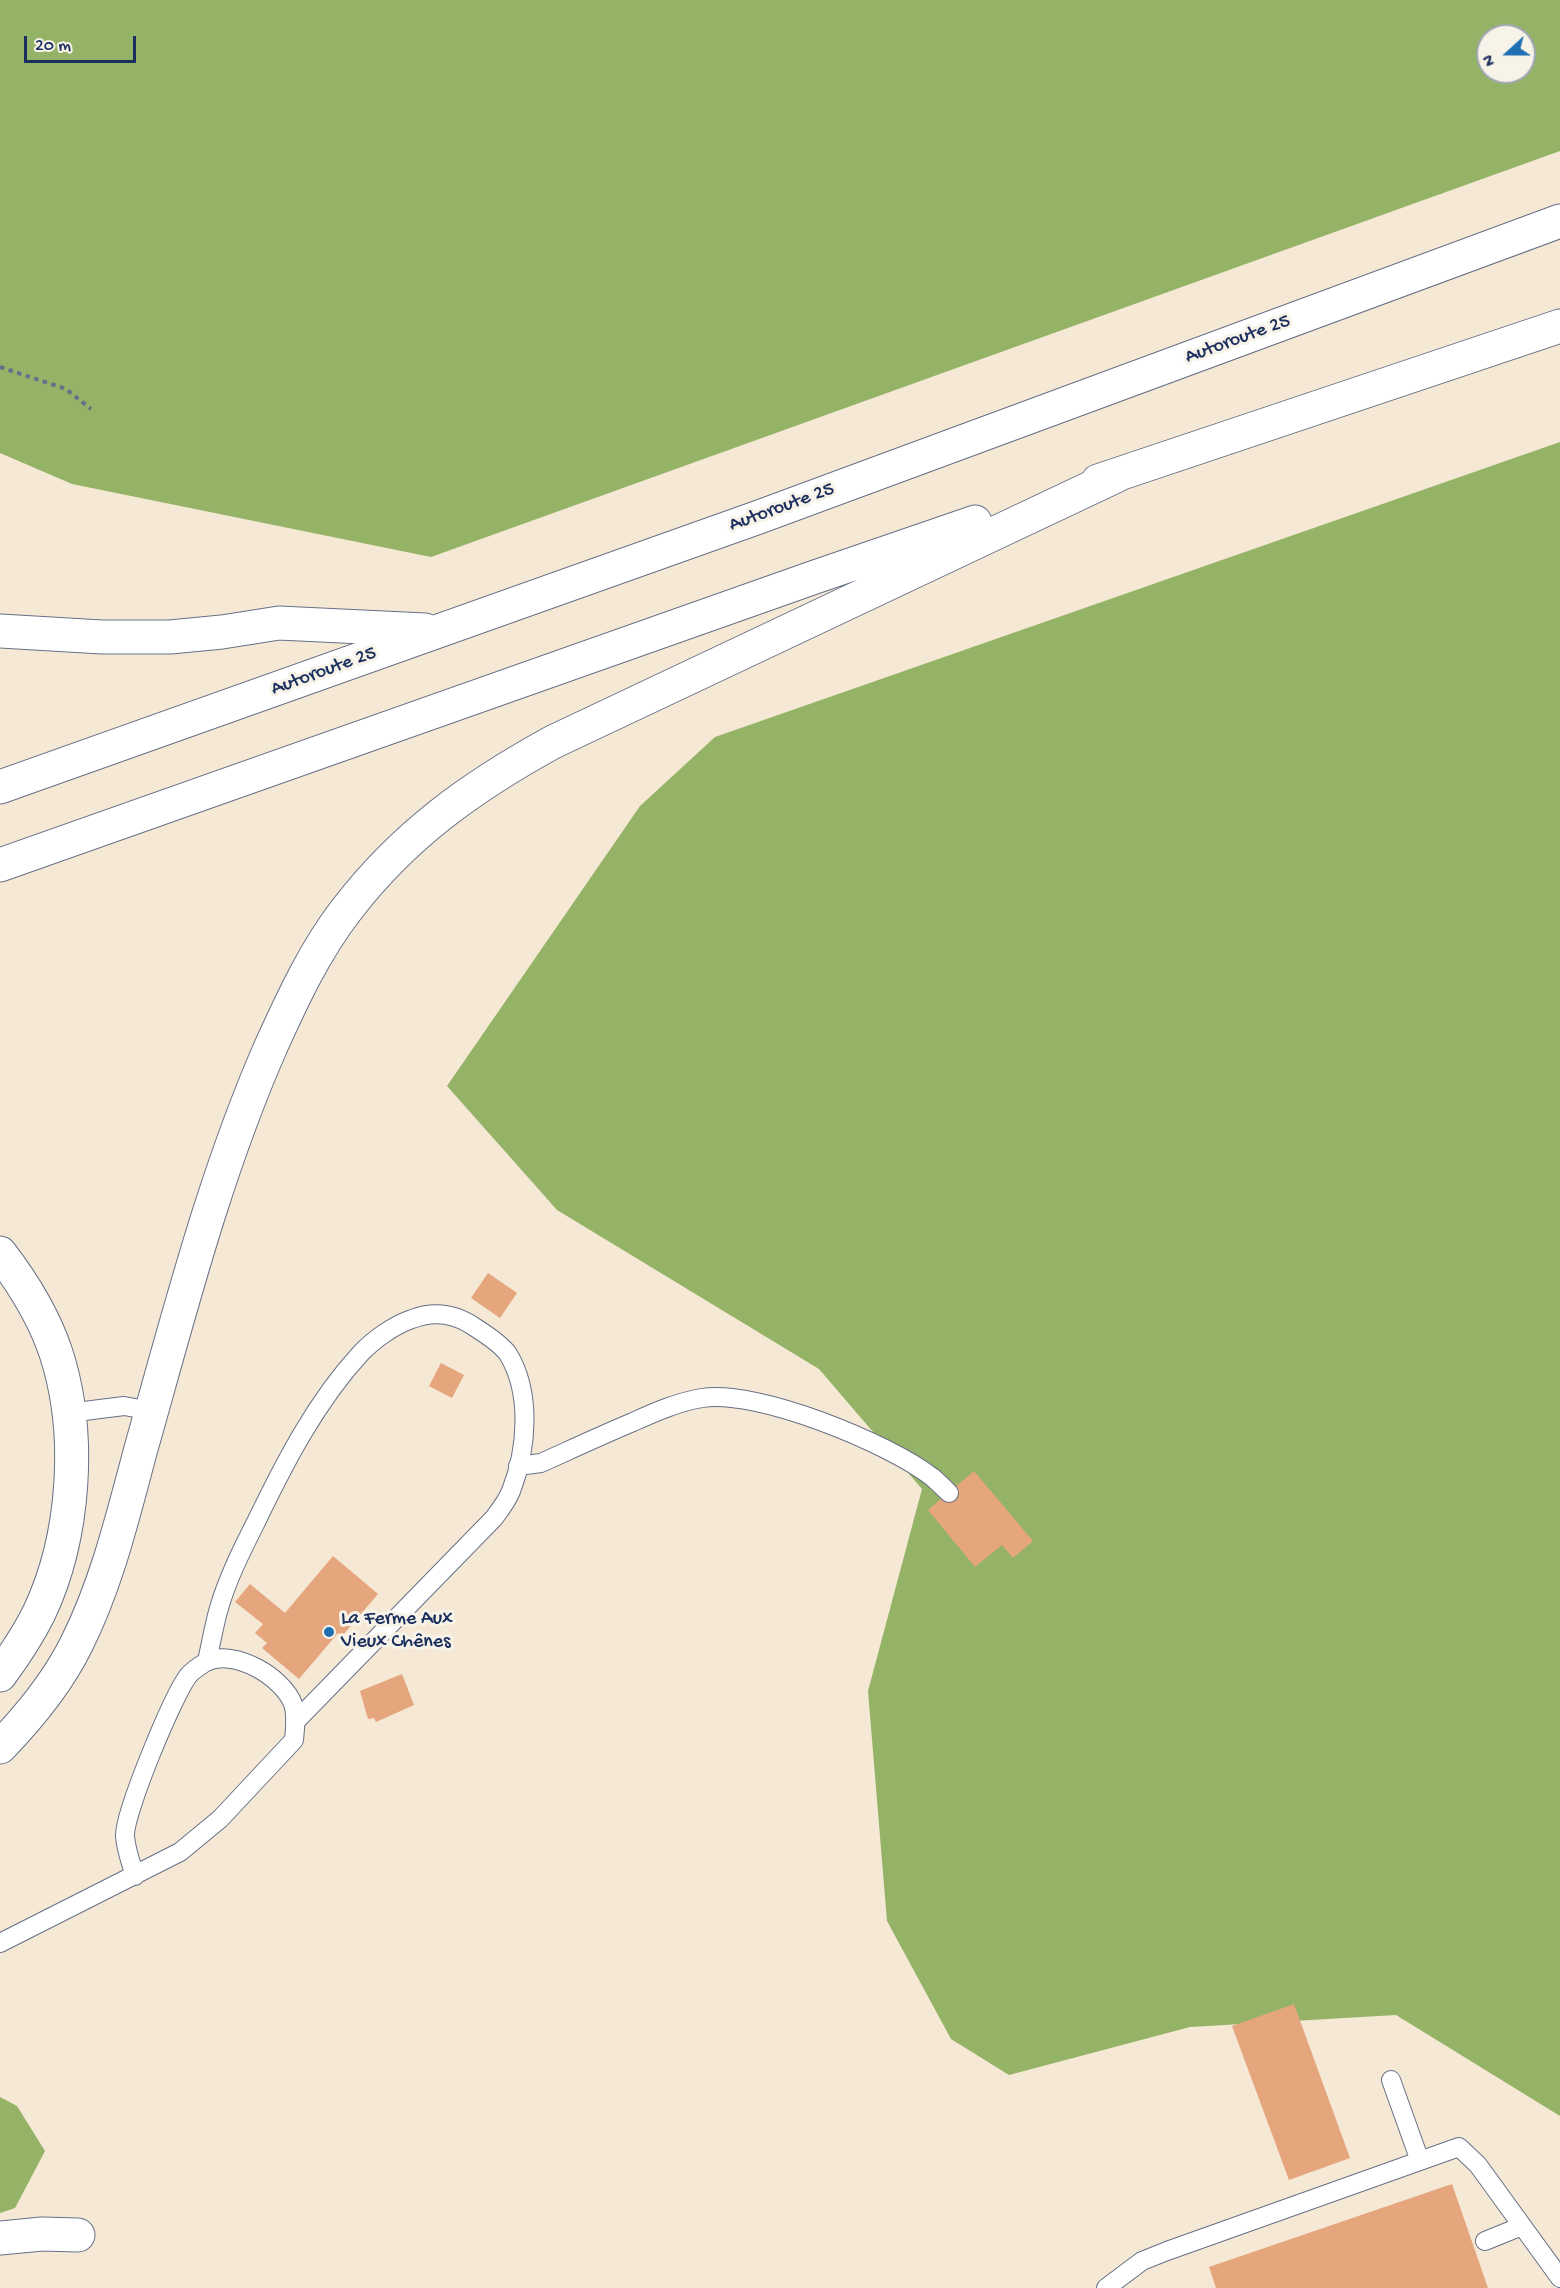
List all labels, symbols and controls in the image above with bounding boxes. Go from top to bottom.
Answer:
scale bar [27,24,140,62]
north arrow [1476,24,1536,84]
text: 20 m [35,36,71,57]
text: N [1480,52,1501,68]
street label: Autoroute 25 [1182,310,1294,370]
street label: Autoroute 25 [726,478,838,538]
street label: Autoroute 25 [268,642,380,702]
place label: La Ferme Aux Vieux Chênes [341,1608,453,1655]
marker: La Ferme Aux Vieux Chênes [322,1625,336,1639]

